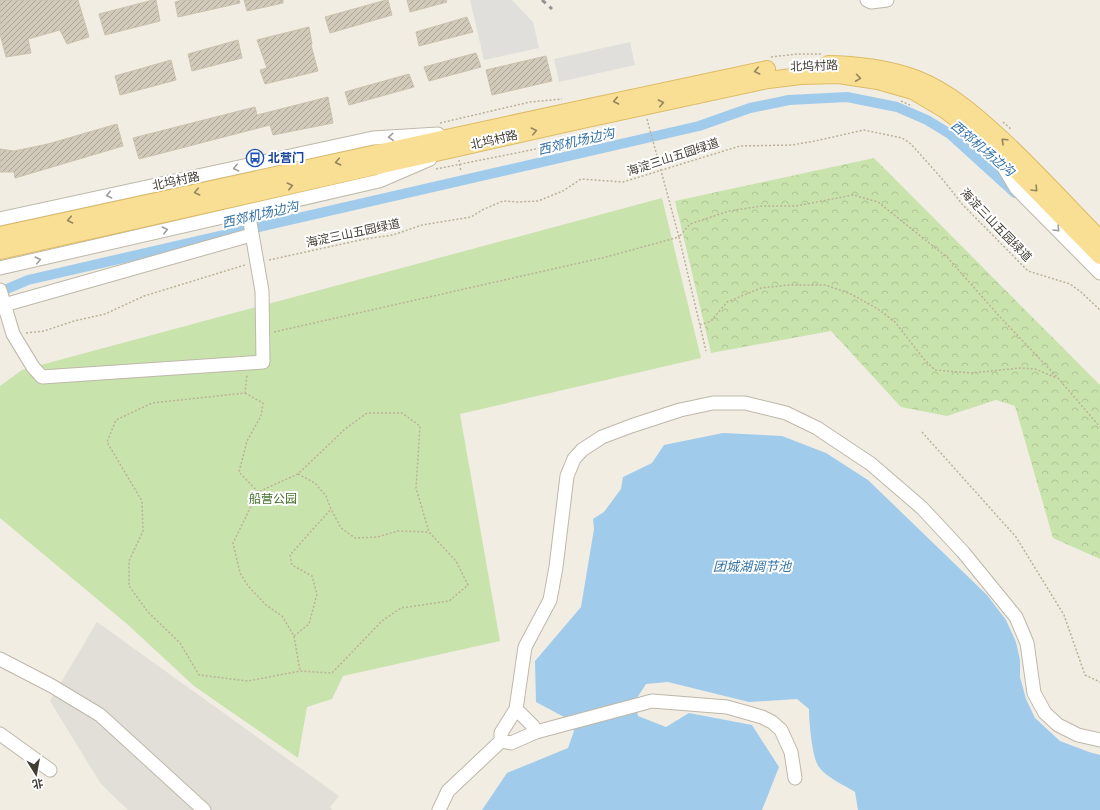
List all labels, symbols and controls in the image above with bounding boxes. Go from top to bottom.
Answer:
street label: 北坞村路 [790,58,838,74]
one-way arrow [753,67,760,75]
one-way arrow [855,73,861,82]
one-way arrow [613,97,619,105]
one-way arrow [657,100,664,108]
water label: 西郊机场边沟 [948,118,1019,180]
water label: 西郊机场边沟 [536,125,618,158]
street label: 北坞村路 [469,128,519,152]
one-way arrow [530,128,537,136]
one-way arrow [388,133,394,141]
street label: 海淀三山五园绿道 [625,136,721,178]
one-way arrow [1001,138,1009,146]
bus stop icon: 北营门 [245,148,265,168]
place label: 北营门 [268,151,304,165]
one-way arrow [335,157,341,165]
one-way arrow [233,163,239,171]
street label: 北坞村路 [151,169,201,193]
one-way arrow [286,182,293,190]
one-way arrow [1030,184,1038,192]
street label: 海淀三山五园绿道 [958,186,1034,264]
one-way arrow [194,188,200,196]
one-way arrow [106,191,112,199]
water label: 西郊机场边沟 [220,198,302,231]
one-way arrow [67,215,73,223]
street label: 海淀三山五园绿道 [305,216,401,250]
one-way arrow [1052,224,1060,232]
one-way arrow [162,227,168,235]
one-way arrow [35,256,41,264]
park label: 船营公园 [249,492,297,506]
water label: 团城湖调节池 [713,559,793,574]
north arrow [16,754,56,794]
text: 北 [31,777,44,791]

